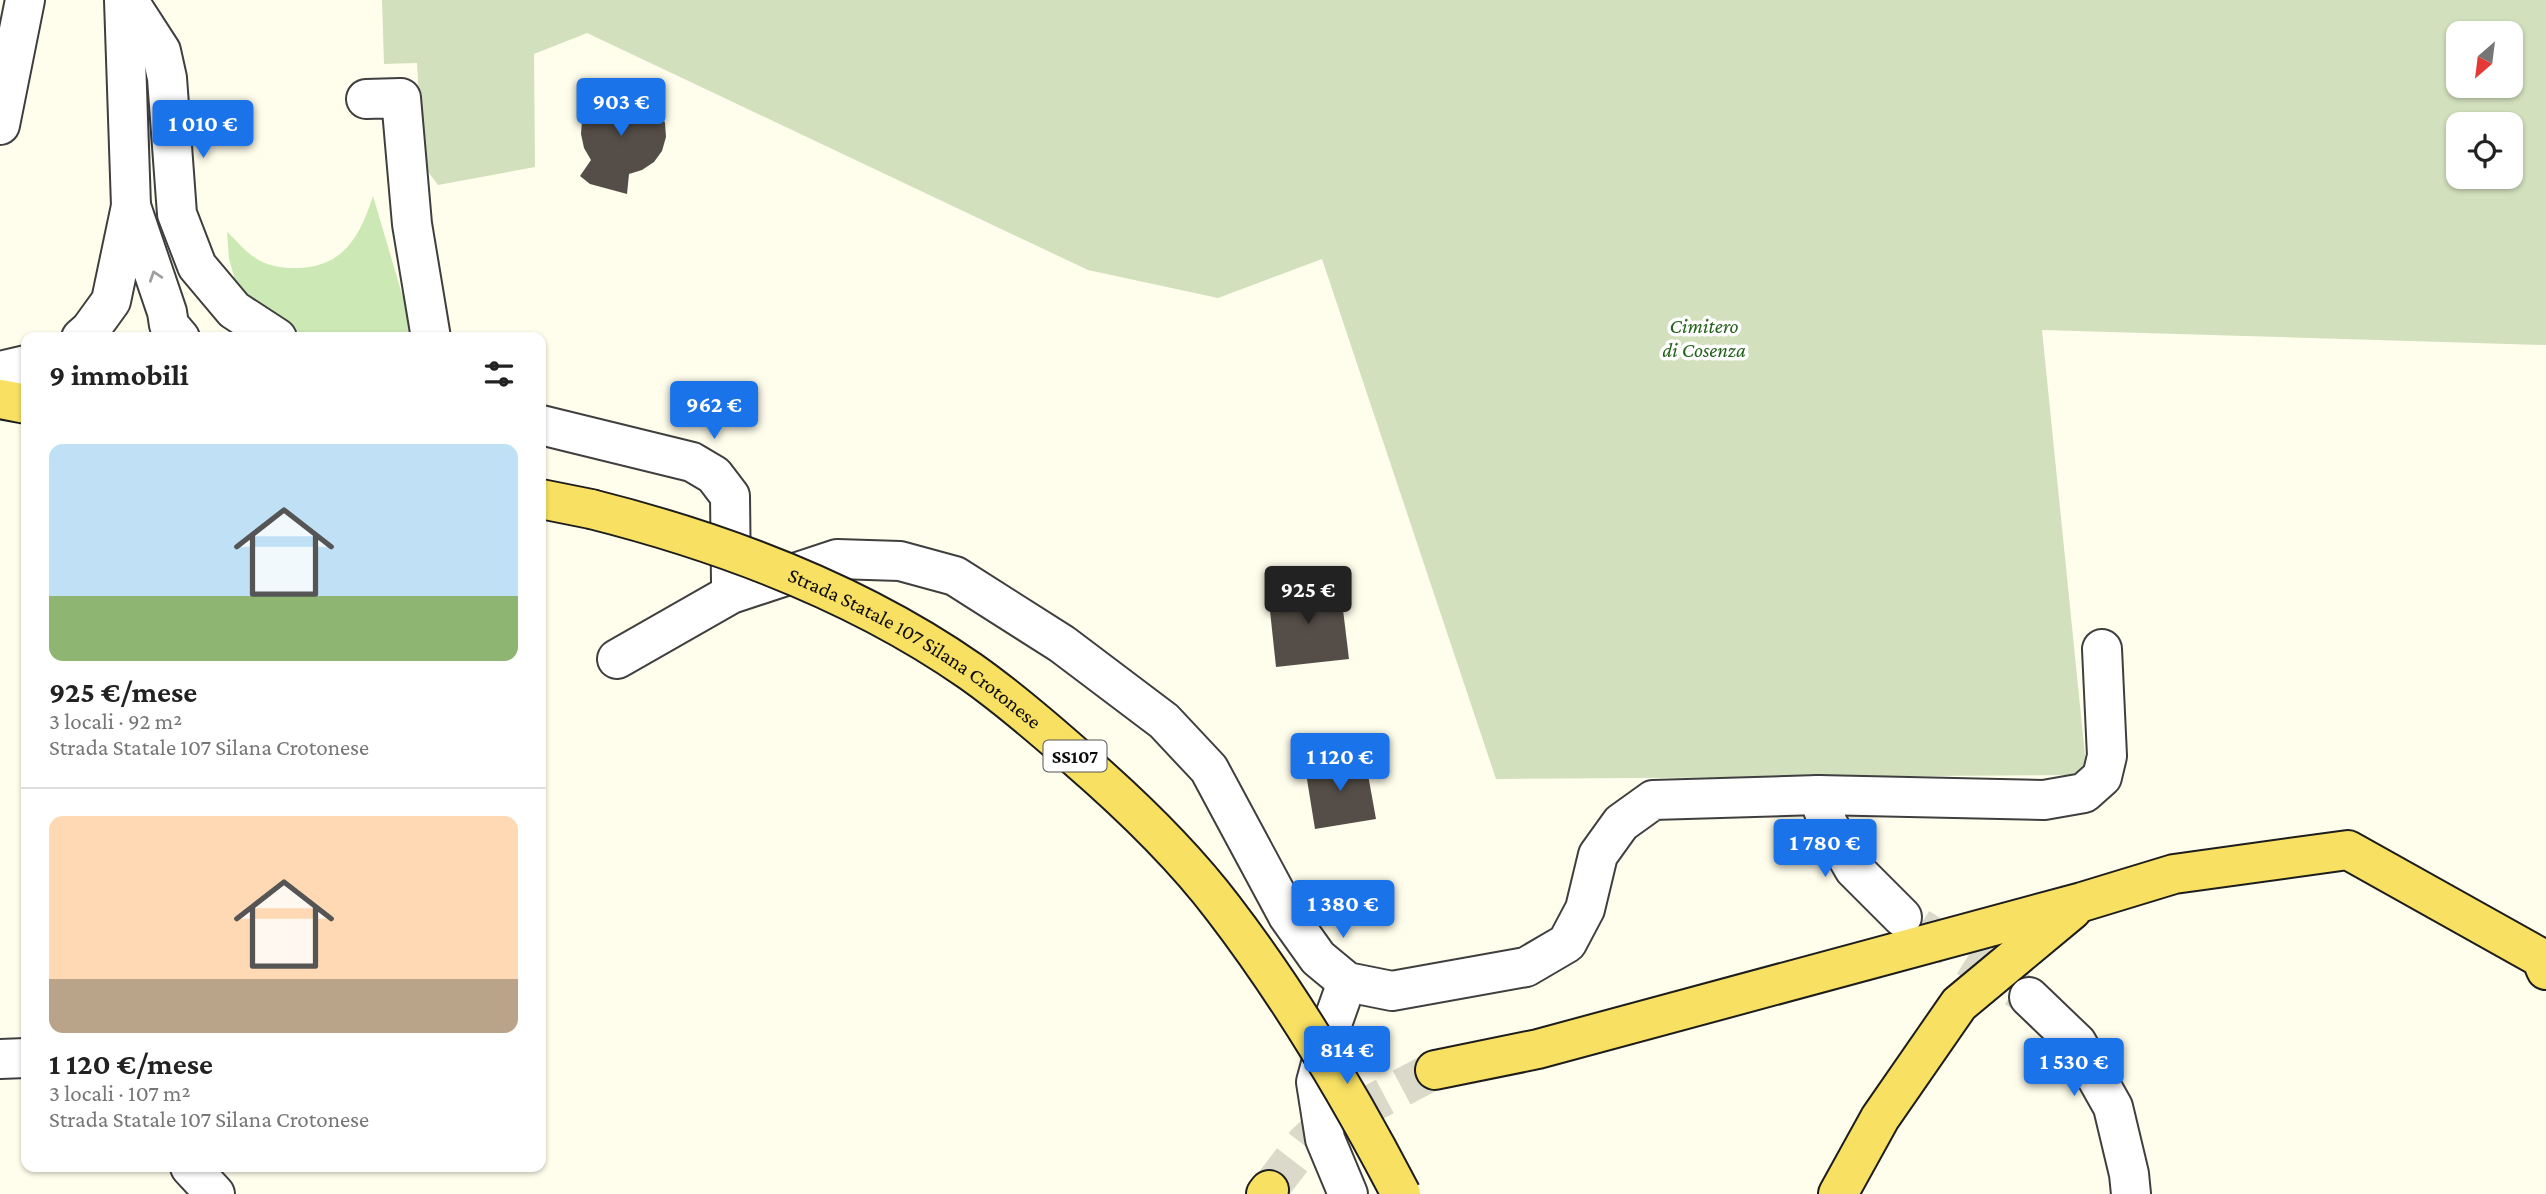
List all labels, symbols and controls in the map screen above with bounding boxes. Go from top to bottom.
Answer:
north arrow [2446,21,2524,98]
map controls [2446,21,2523,189]
pin: 903 € [572,78,670,138]
text: 903 € [593,88,649,114]
pin: 1 010 € [138,100,268,160]
text: 1 010 € [168,110,238,136]
button: locate [2446,112,2523,189]
one-way arrow [149,270,163,282]
park label: Cimitero di Cosenza [1662,314,1746,362]
icon: filters [480,355,518,393]
text: 9 immobili [49,358,189,391]
pin: 962 € [665,382,763,441]
text: 962 € [686,391,742,417]
icon: home [221,489,347,615]
street label: Strada Statale 107 Silana Crotonese [785,563,1046,734]
pin: 925 € [1259,566,1357,626]
text: 925 € [1281,576,1335,602]
text: 925 €/mese [49,675,197,708]
text: 3 locali · 92 m² [49,708,182,734]
text: Strada Statale 107 Silana Crotonese [49,734,369,760]
pin: 1 120 € [1275,734,1405,793]
road number: SS107 [1044,740,1106,772]
text: 1 120 € [1307,743,1373,769]
pin: 1 780 € [1760,820,1890,879]
text: 1 780 € [1790,829,1860,855]
icon: home [221,861,347,987]
pin: 1 380 € [1278,880,1408,940]
text: 1 380 € [1307,890,1379,916]
pin: 814 € [1298,1026,1396,1086]
text: 814 € [1320,1036,1374,1062]
pin: 1 530 € [2009,1038,2139,1098]
text: 1 120 €/mese [49,1047,213,1080]
text: 1 530 € [2040,1048,2108,1074]
text: 3 locali · 107 m² [49,1080,191,1106]
text: Strada Statale 107 Silana Crotonese [49,1106,369,1132]

